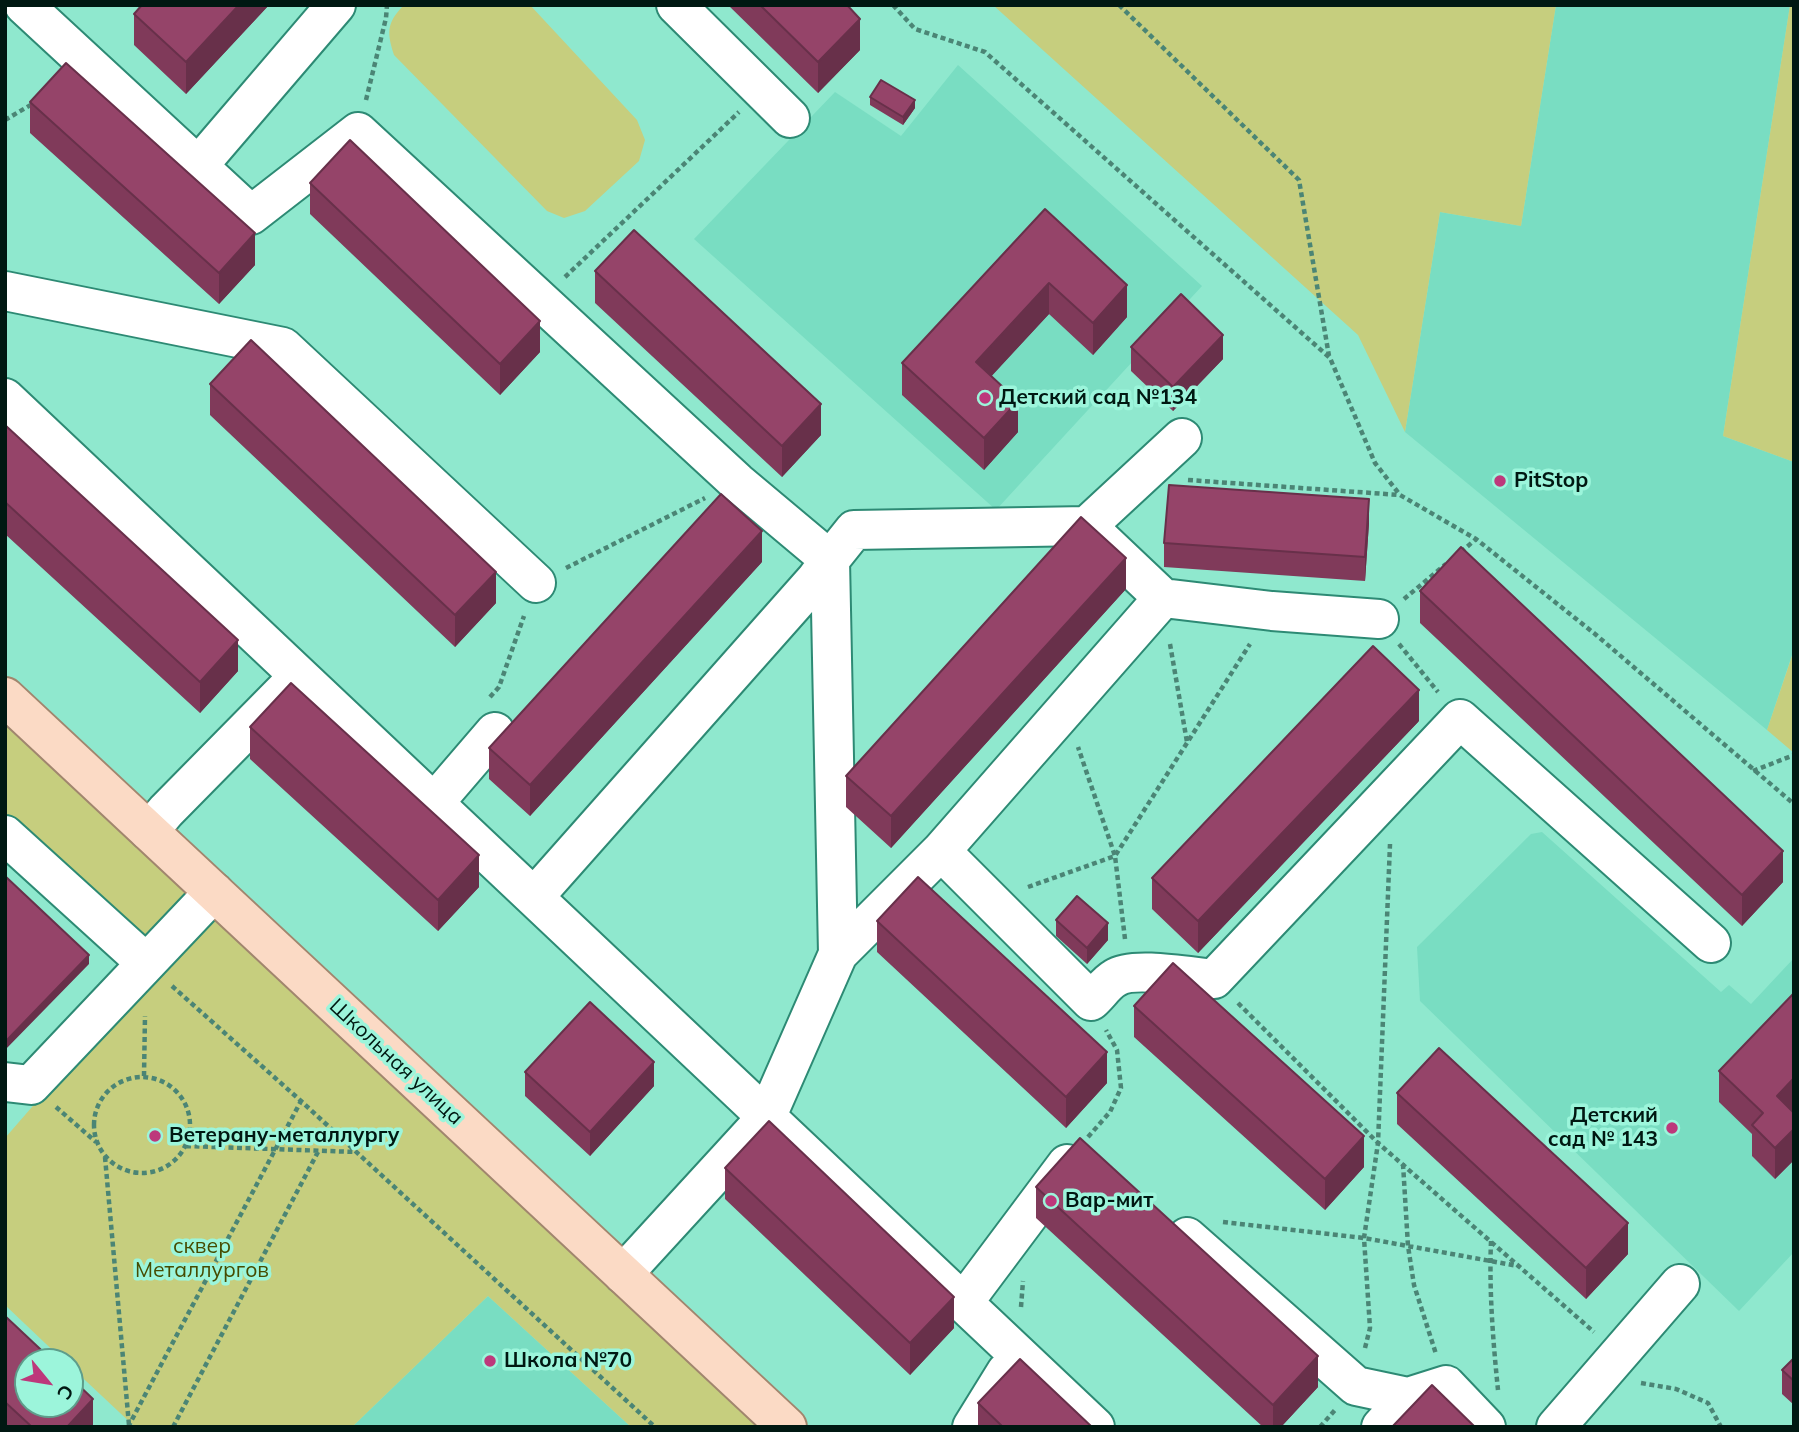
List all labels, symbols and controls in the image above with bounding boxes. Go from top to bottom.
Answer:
place label: Детский сад №134 [999,385,1197,411]
marker: Детский сад №134 [977,390,993,406]
place label: PitStop [1514,468,1588,494]
marker: PitStop [1492,473,1508,489]
street label: Школьная улица [324,994,468,1130]
place label: Детский сад № 143 [1548,1103,1658,1153]
marker: Детский сад № 143 [1664,1120,1680,1136]
place label: Ветерану-металлургу [169,1123,399,1149]
marker: Ветерану-металлургу [147,1128,163,1144]
place label: Вар-мит [1065,1188,1153,1214]
marker: Вар-мит [1043,1193,1059,1209]
park label: сквер Металлургов [135,1234,269,1284]
north arrow [14,1348,84,1418]
place label: Школа №70 [504,1348,632,1374]
marker: Школа №70 [482,1353,498,1369]
text: С [52,1381,79,1404]

